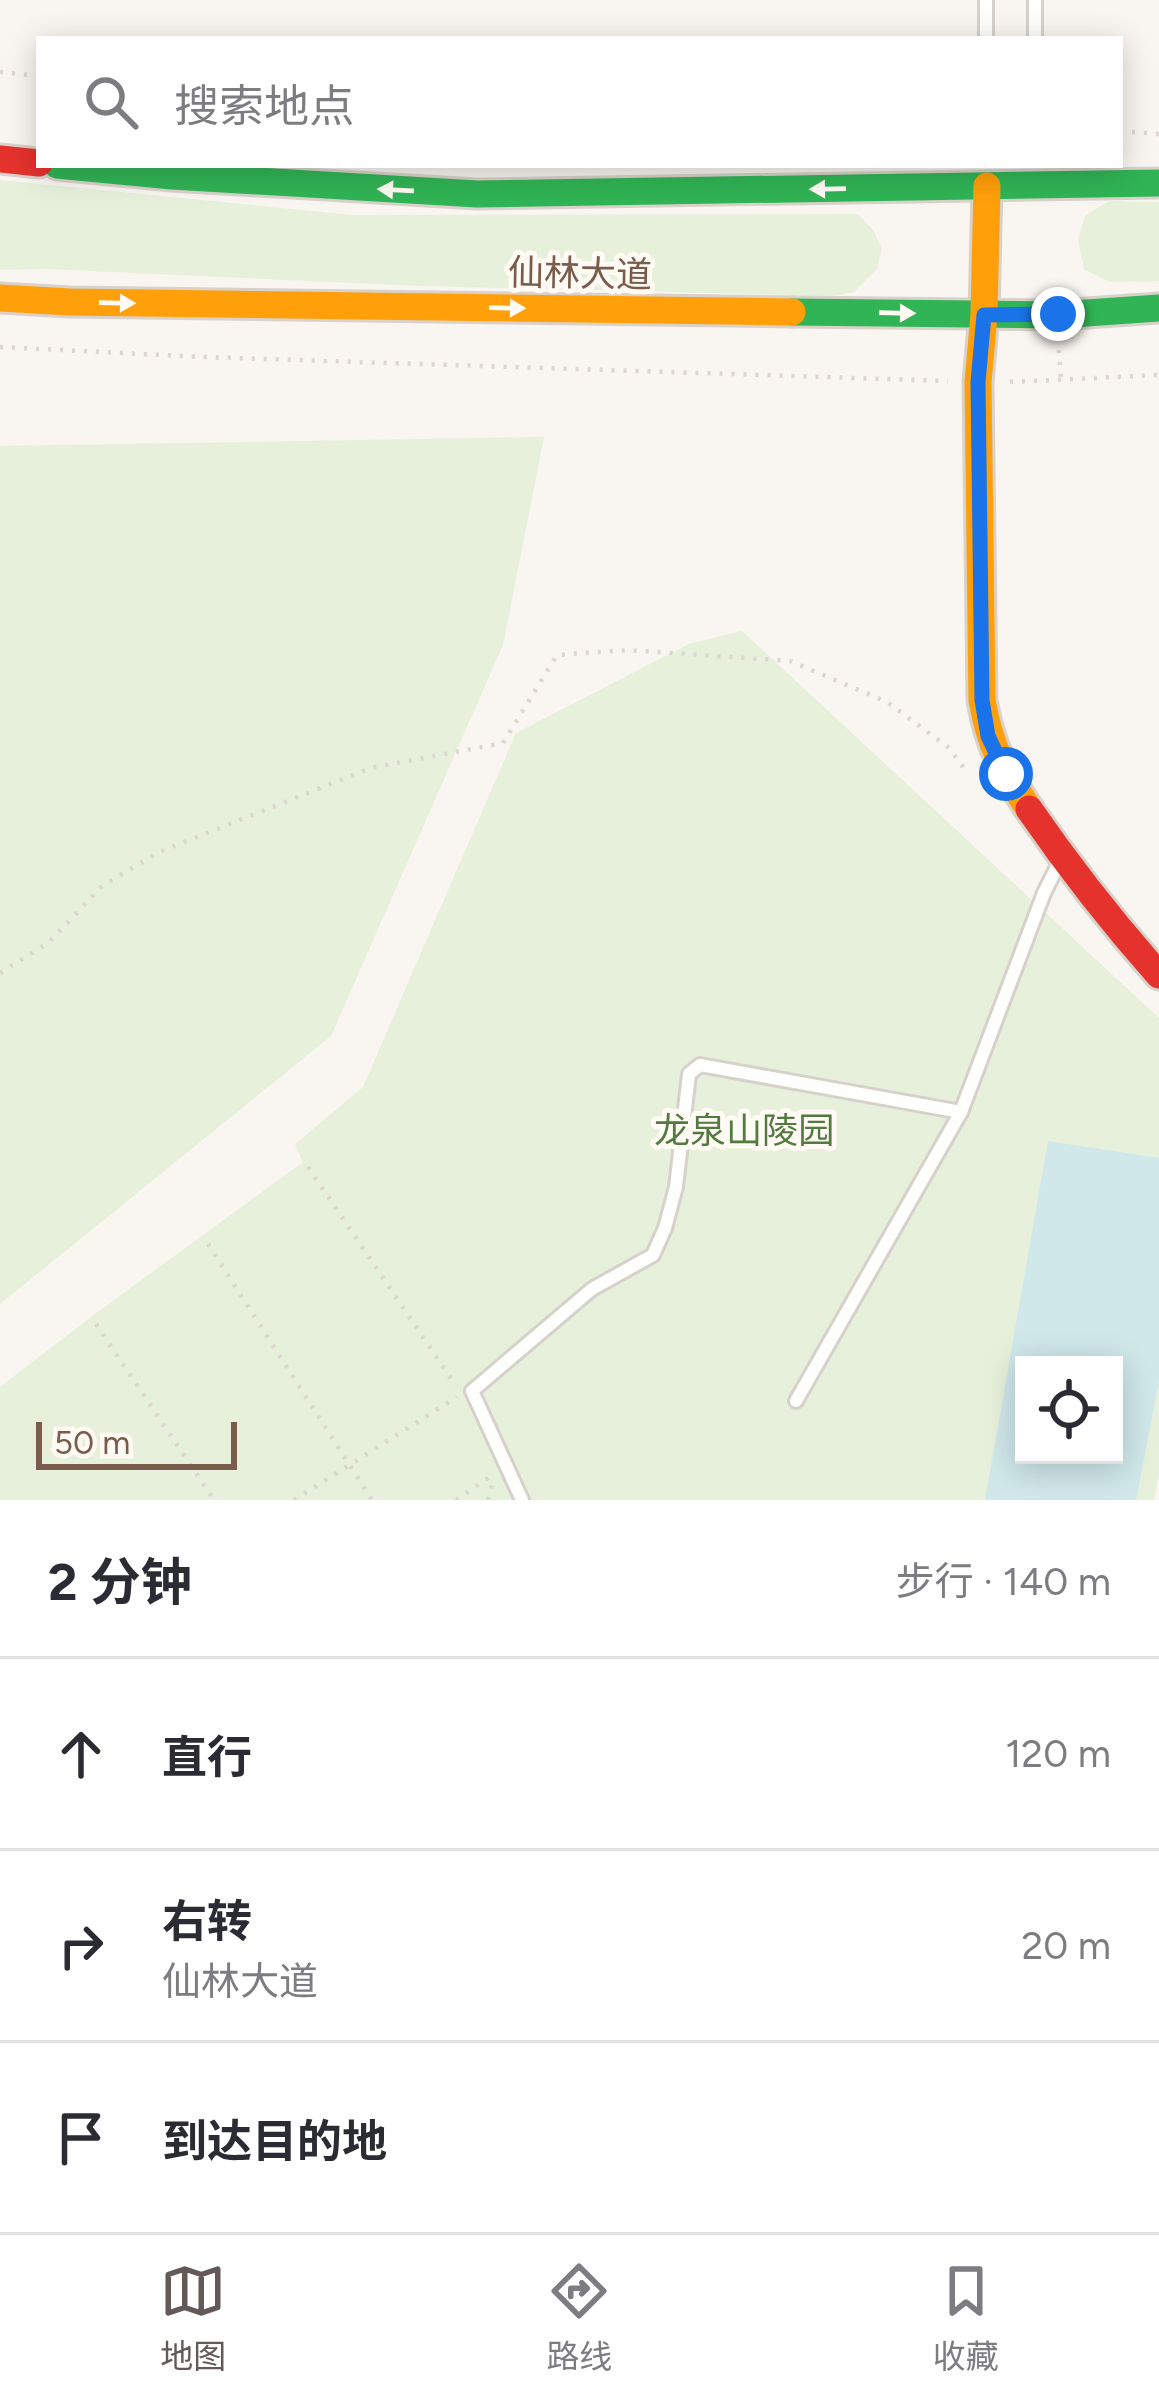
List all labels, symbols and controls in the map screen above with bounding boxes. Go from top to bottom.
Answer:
search box [36,36,1123,168]
icon: search [78,69,144,135]
text: 搜索地点 [174,79,354,133]
one-way arrow [808,179,846,199]
one-way arrow [377,180,415,199]
street label: 仙林大道 [508,251,652,296]
route end [1031,287,1085,341]
one-way arrow [99,293,137,313]
one-way arrow [489,299,527,318]
one-way arrow [879,304,917,323]
route start [979,747,1033,801]
park label: 龙泉山陵园 [654,1109,834,1152]
map controls [1015,1356,1123,1464]
button: locate [1015,1356,1123,1464]
scale bar [36,1416,237,1469]
text: 50 m [54,1423,130,1462]
text: 2 分钟 [48,1552,192,1613]
text: 步行 · 140 m [896,1558,1111,1605]
icon: ahead [48,1721,114,1787]
text: 直行 [162,1730,252,1784]
text: 120 m [1005,1730,1111,1777]
text: 右转 [162,1894,252,1948]
icon: right [48,1913,114,1979]
text: 20 m [1021,1922,1111,1969]
text: 仙林大道 [162,1958,318,2005]
icon: arrive [48,2105,114,2171]
text: 到达目的地 [162,2114,387,2168]
tab: 地图 [160,2258,226,2378]
tab: 路线 [546,2258,612,2378]
tab: 收藏 [933,2258,999,2378]

